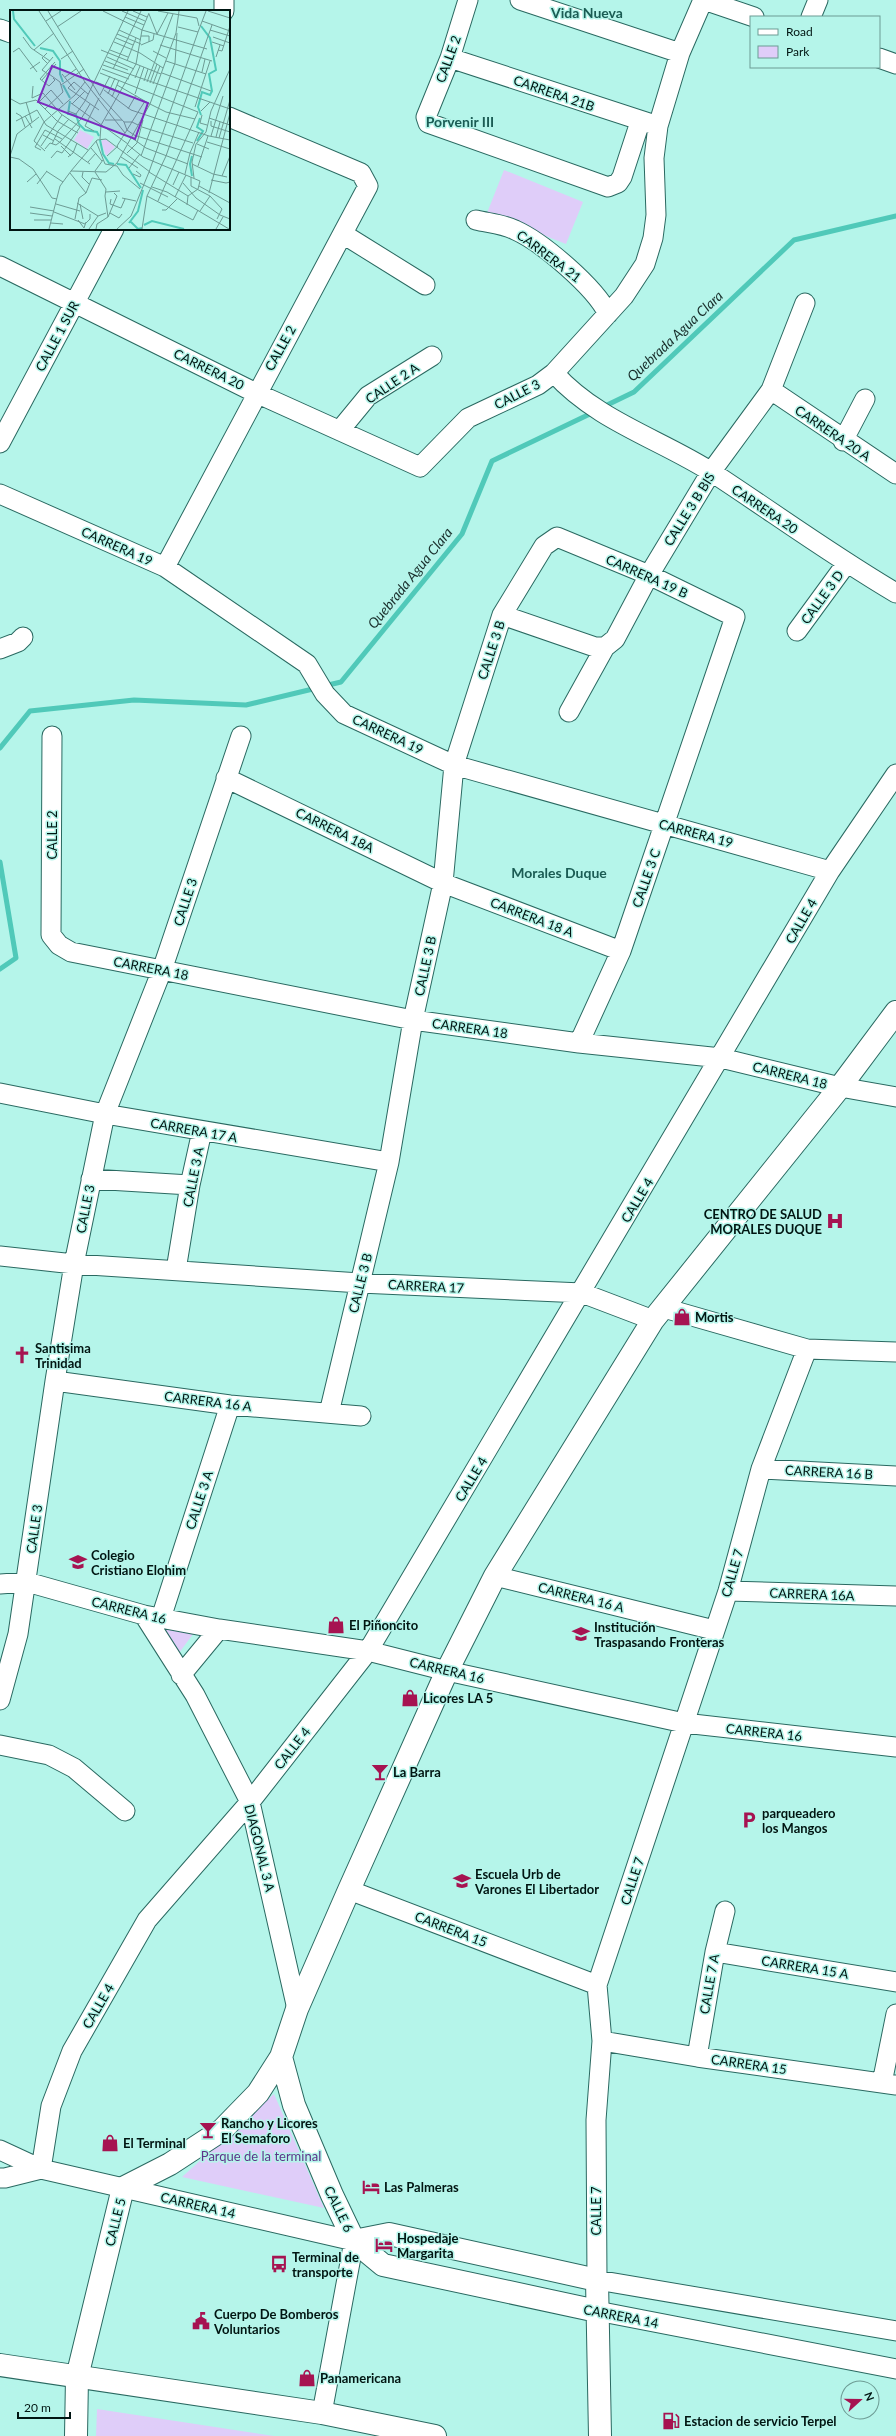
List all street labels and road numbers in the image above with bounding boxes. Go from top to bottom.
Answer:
street label: CALLE 2 [432,33,464,85]
street label: CARRERA 21B [511,72,597,114]
street label: CARRERA 21 [514,227,584,285]
street label: CALLE 1 SUR [32,297,83,374]
street label: CALLE 2 [261,323,299,373]
street label: CARRERA 20 [171,345,247,393]
street label: CALLE 2 A [362,359,422,407]
street label: CALLE 3 [491,376,543,412]
street label: CARRERA 20 A [792,402,874,464]
street label: CALLE 3 B BIS [660,469,718,549]
street label: CARRERA 20 [729,481,801,537]
street label: CARRERA 19 [79,523,155,569]
street label: CARRERA 19 B [604,551,690,601]
street label: CALLE 3 D [797,567,847,627]
street label: CALLE 3 B [474,619,508,681]
street label: CARRERA 19 [350,711,426,757]
street label: CARRERA 18A [293,804,377,856]
street label: CALLE 2 [44,810,60,860]
street label: CARRERA 19 [657,815,735,851]
street label: CALLE 3 C [628,846,664,910]
street label: CALLE 3 [170,876,200,928]
street label: CARRERA 18 A [488,894,576,940]
street label: CALLE 4 [782,895,820,946]
street label: CALLE 3 B [411,935,439,997]
street label: CARRERA 18 [112,953,190,983]
street label: CARRERA 18 [431,1015,509,1041]
street label: CARRERA 18 [751,1058,829,1092]
street label: CARRERA 17 A [149,1114,239,1146]
street label: CALLE 3 A [179,1145,207,1208]
street label: CALLE 4 [617,1174,657,1225]
street label: CALLE 3 [72,1183,98,1235]
street label: CALLE 3 B [345,1251,375,1315]
street label: CARRERA 17 [388,1276,465,1296]
street label: CARRERA 16 A [163,1388,253,1414]
street label: CALLE 4 [451,1453,491,1504]
street label: CARRERA 16 B [785,1462,873,1482]
street label: CALLE 3 A [182,1468,216,1531]
street label: CALLE 3 [23,1504,45,1554]
street label: CALLE 7 [718,1547,747,1599]
street label: CARRERA 16 A [536,1579,626,1615]
street label: CARRERA 16A [769,1585,855,1603]
street label: CARRERA 16 [90,1593,168,1627]
street label: CARRERA 16 [408,1654,486,1686]
street label: CARRERA 16 [725,1720,803,1744]
street label: CALLE 4 [271,1723,314,1772]
street label: DIAGONAL 3 A [241,1803,279,1894]
street label: CALLE 7 [617,1855,647,1907]
street label: CARRERA 15 [413,1908,489,1950]
street label: CALLE 7 A [696,1952,722,2015]
street label: CARRERA 15 A [760,1952,850,1982]
street label: CALLE 4 [79,1980,117,2031]
street label: CARRERA 15 [710,2051,788,2077]
street label: CALLE 6 [321,2183,357,2235]
street label: CALLE 7 [588,2186,604,2236]
street label: CARRERA 14 [159,2189,237,2221]
street label: CALLE 5 [101,2196,129,2248]
street label: CARRERA 14 [582,2301,660,2331]

